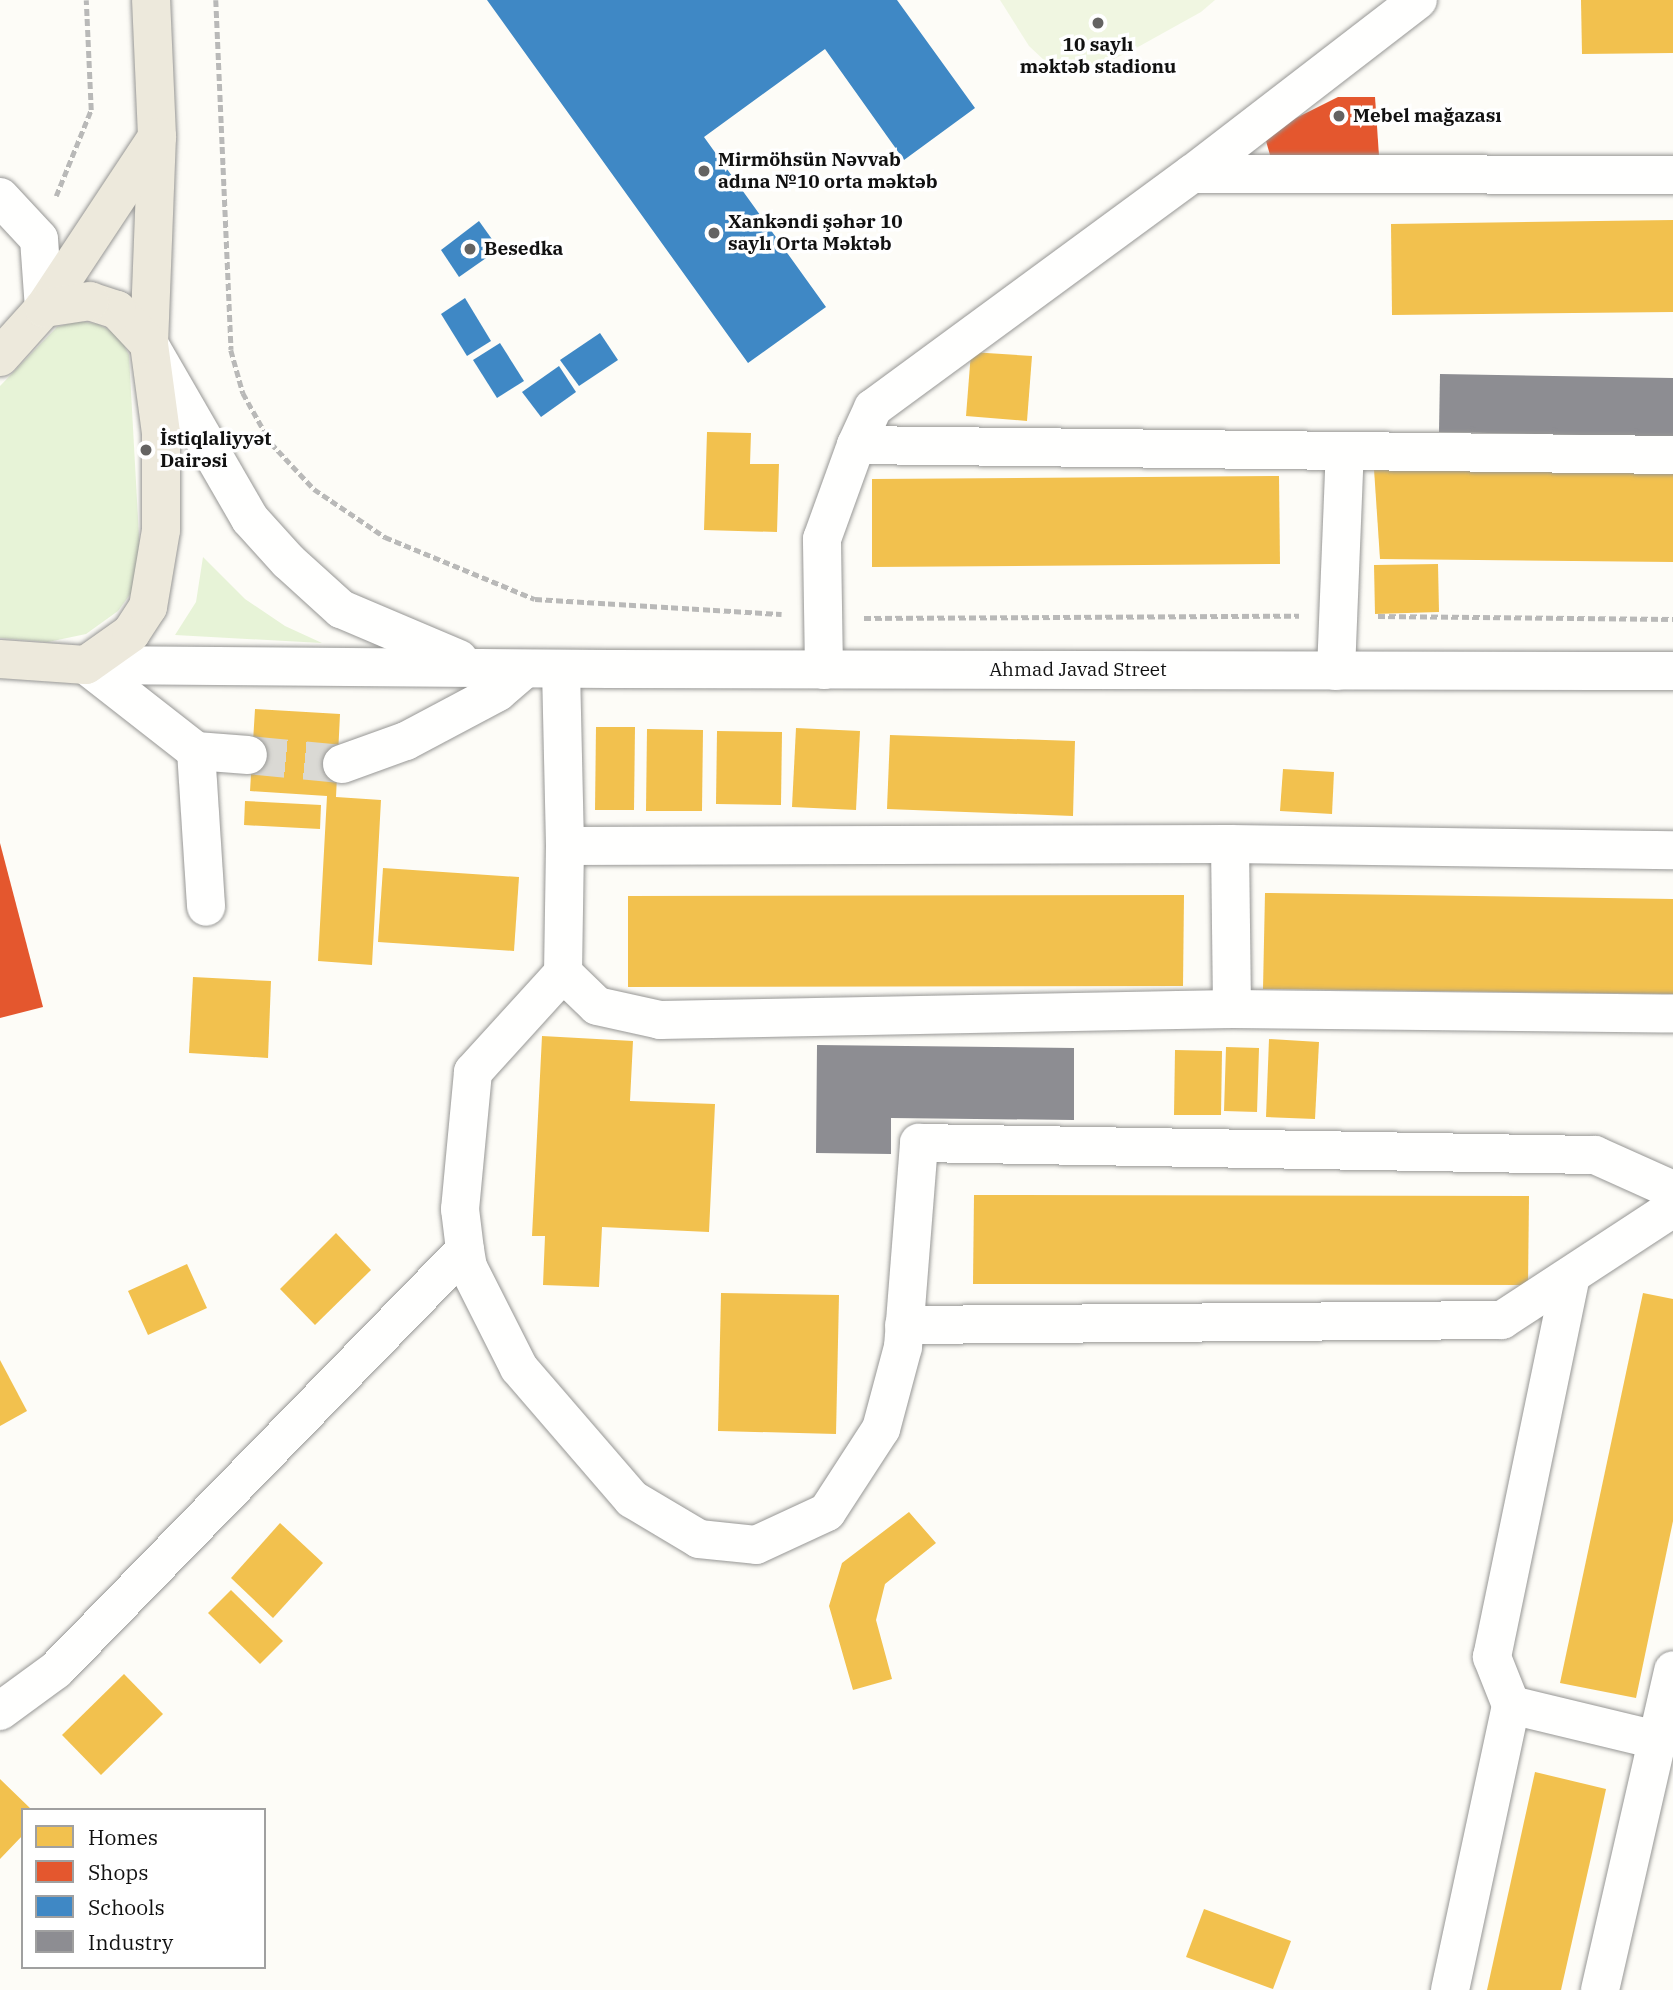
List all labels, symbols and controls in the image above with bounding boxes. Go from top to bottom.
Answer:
marker: 10 saylı məktəb stadionu [1090,15,1106,31]
place label: 10 saylı məktəb stadionu [1020,34,1176,78]
place label: Mebel mağazası [1353,105,1502,127]
marker: Mebel mağazası [1331,108,1347,124]
place label: Mirmöhsün Nəvvab adına №10 orta məktəb [718,149,938,193]
marker: Mirmöhsün Nəvvab adına №10 orta məktəb [696,163,712,179]
place label: Xankəndi şəhər 10 saylı Orta Məktəb [728,211,903,255]
marker: Xankəndi şəhər 10 saylı Orta Məktəb [706,225,722,241]
place label: Besedka [484,238,563,260]
marker: Besedka [462,241,478,257]
place label: İstiqlaliyyət Dairəsi [160,428,271,472]
marker: İstiqlaliyyət Dairəsi [138,442,154,458]
street label: Ahmad Javad Street [989,659,1167,681]
legend [21,1808,266,1969]
text: Homes [88,1823,158,1851]
text: Shops [88,1858,148,1886]
text: Schools [88,1893,165,1921]
text: Industry [88,1928,173,1956]

